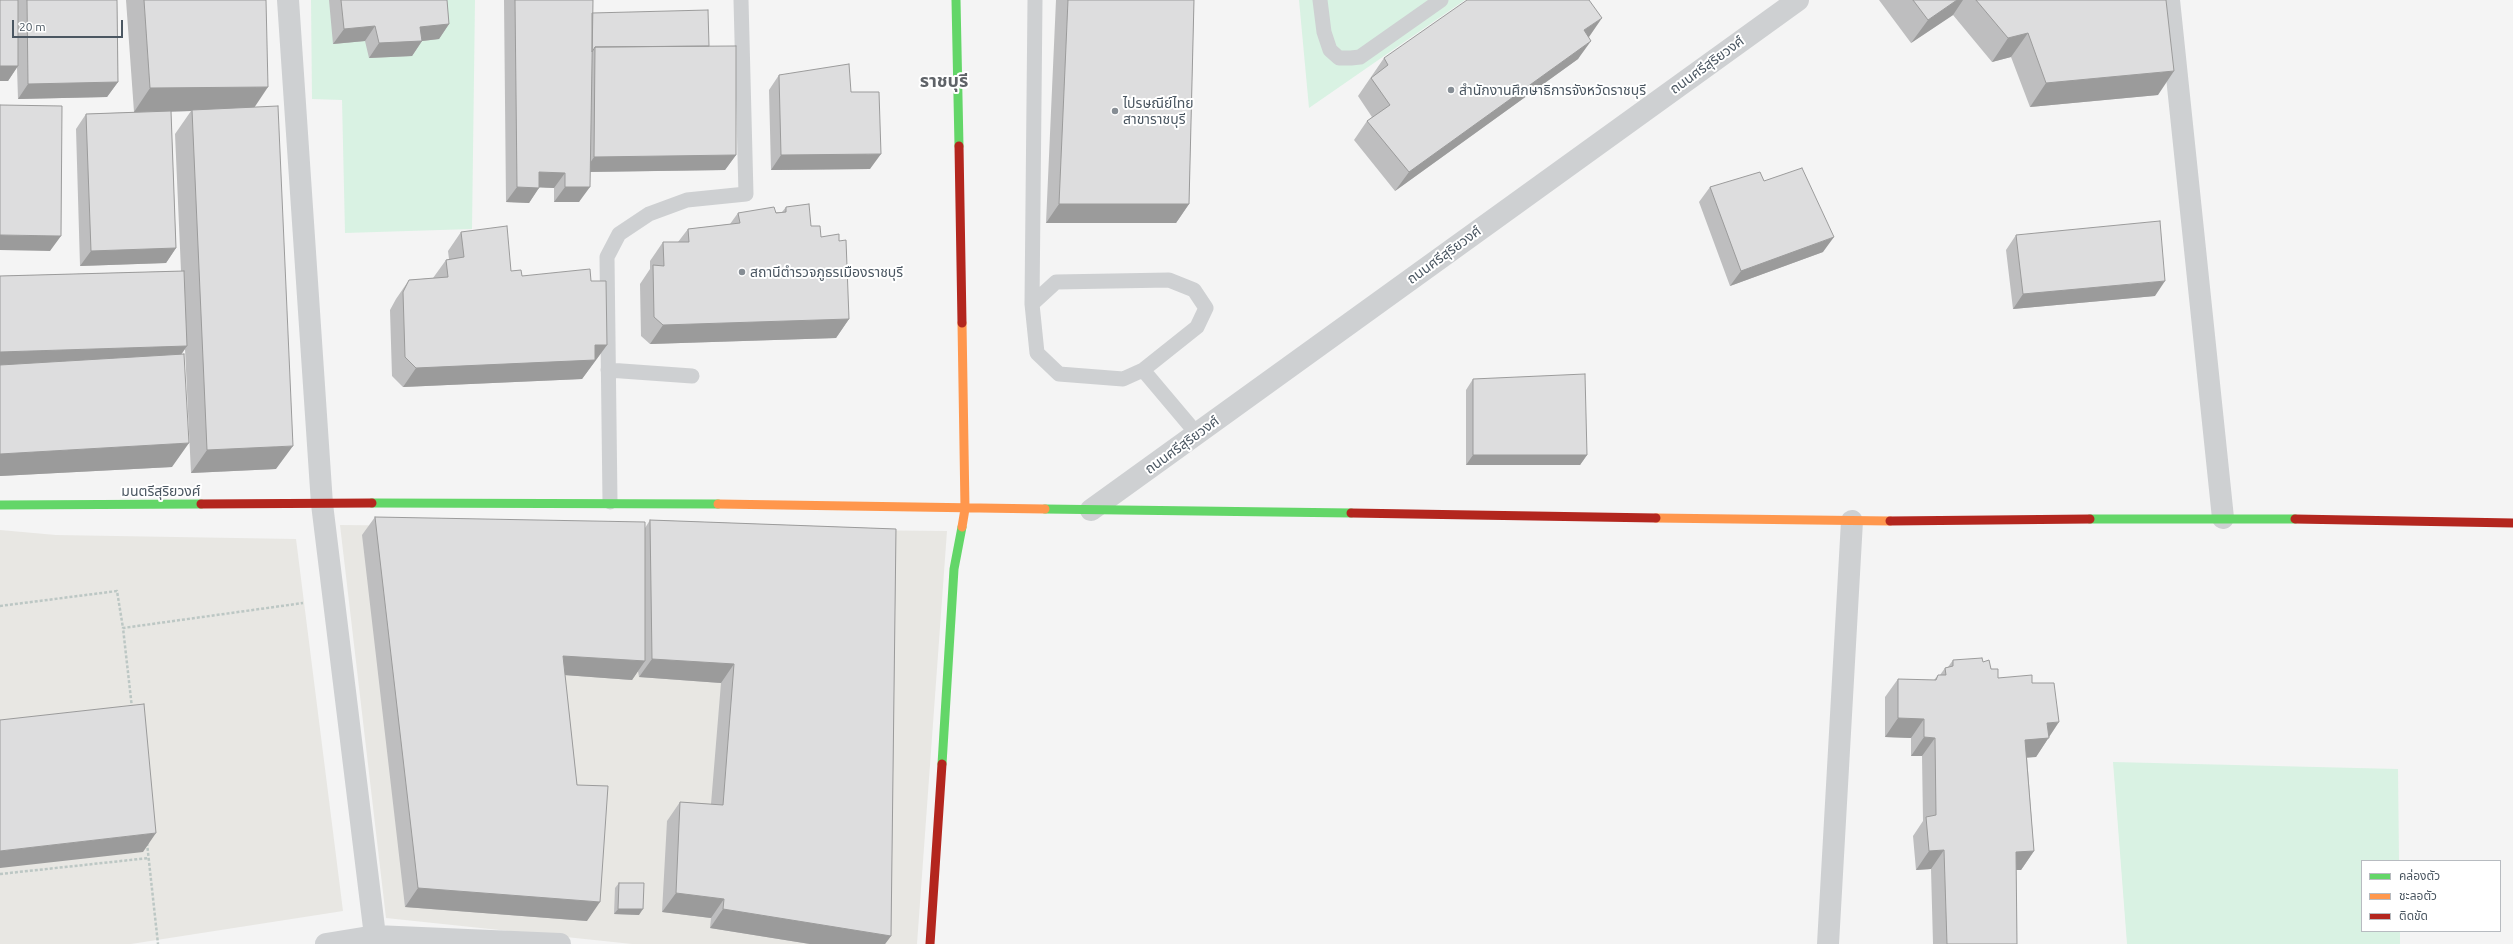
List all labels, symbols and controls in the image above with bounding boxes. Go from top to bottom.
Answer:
scale bar [14,12,125,38]
text: 20 m [19,20,46,33]
street label: ถนนศรีสุริยวงศ์ [1667,32,1747,98]
district label: ราชบุรี [920,70,968,92]
place label: สำนักงานศึกษาธิการจังหวัดราชบุรี [1459,82,1646,98]
marker: สำนักงานศึกษาธิการจังหวัดราชบุรี [1446,85,1456,95]
place label: ไปรษณีย์ไทย สาขาราชบุรี [1123,95,1194,128]
marker: ไปรษณีย์ไทย สาขาราชบุรี [1110,106,1120,116]
street label: ถนนศรีสุริยวงศ์ [1404,222,1484,288]
place label: สถานีตำรวจภูธรเมืองราชบุรี [750,264,903,280]
marker: สถานีตำรวจภูธรเมืองราชบุรี [737,267,747,277]
street label: ถนนศรีสุริยวงศ์ [1142,412,1222,478]
street label: มนตรีสุริยวงศ์ [121,483,201,499]
legend [2361,860,2501,932]
text: คล่องตัว [2399,869,2440,882]
text: ชะลอตัว [2399,889,2437,902]
text: ติดขัด [2399,909,2428,922]

